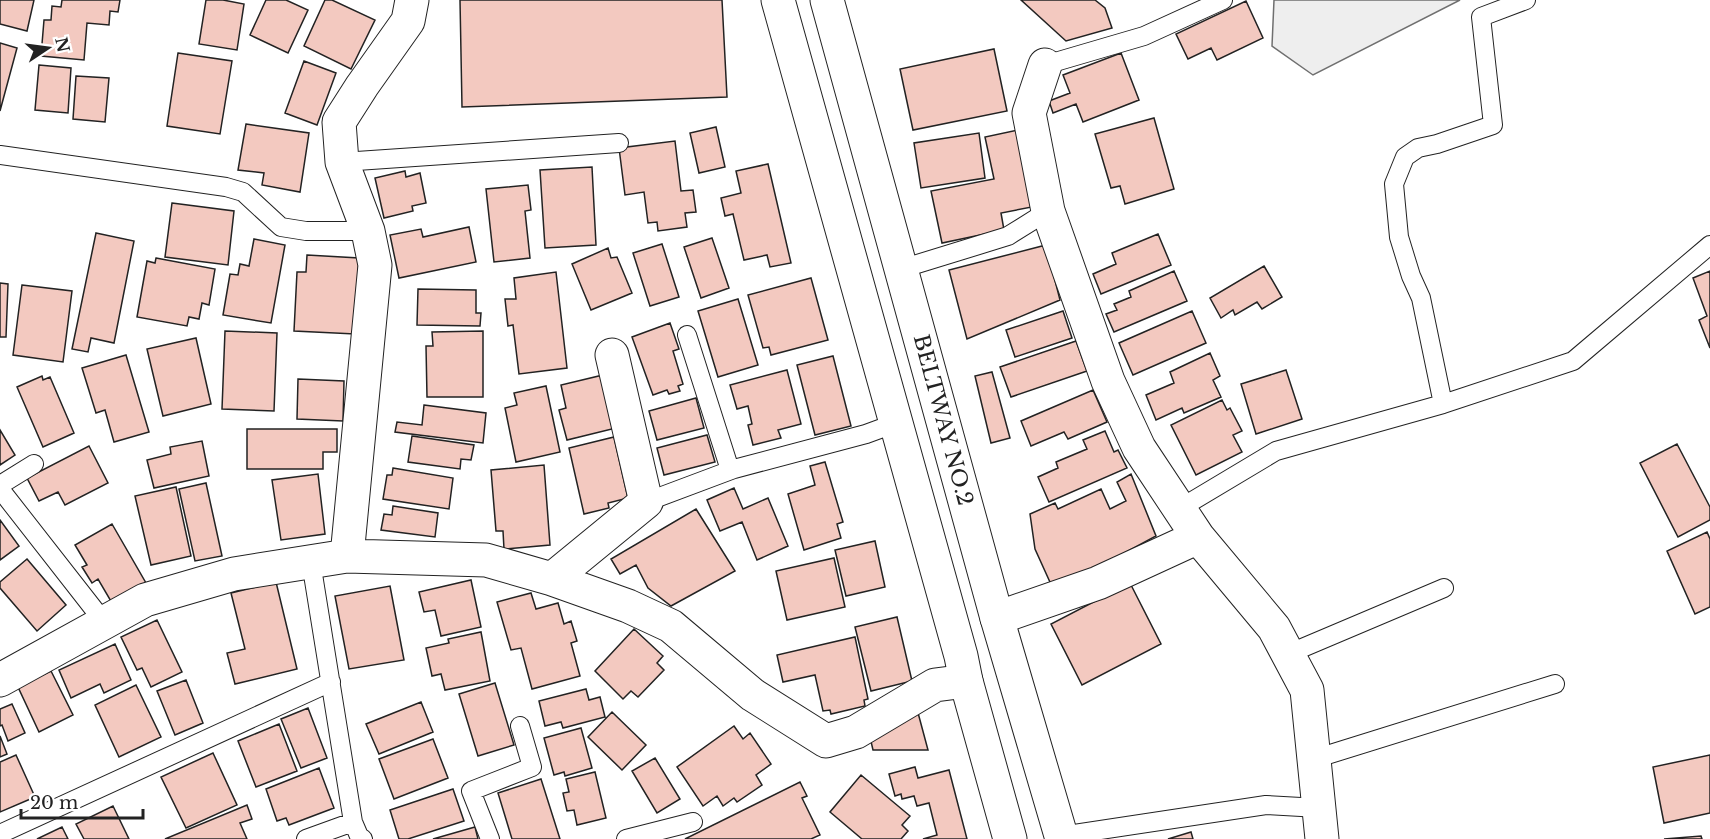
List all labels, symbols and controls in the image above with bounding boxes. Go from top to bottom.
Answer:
north arrow [18,18,78,78]
text: N [51,35,74,54]
street label: BELTWAY NO.2 [908,332,978,508]
scale bar [21,782,142,820]
text: 20 m [30,792,78,814]

